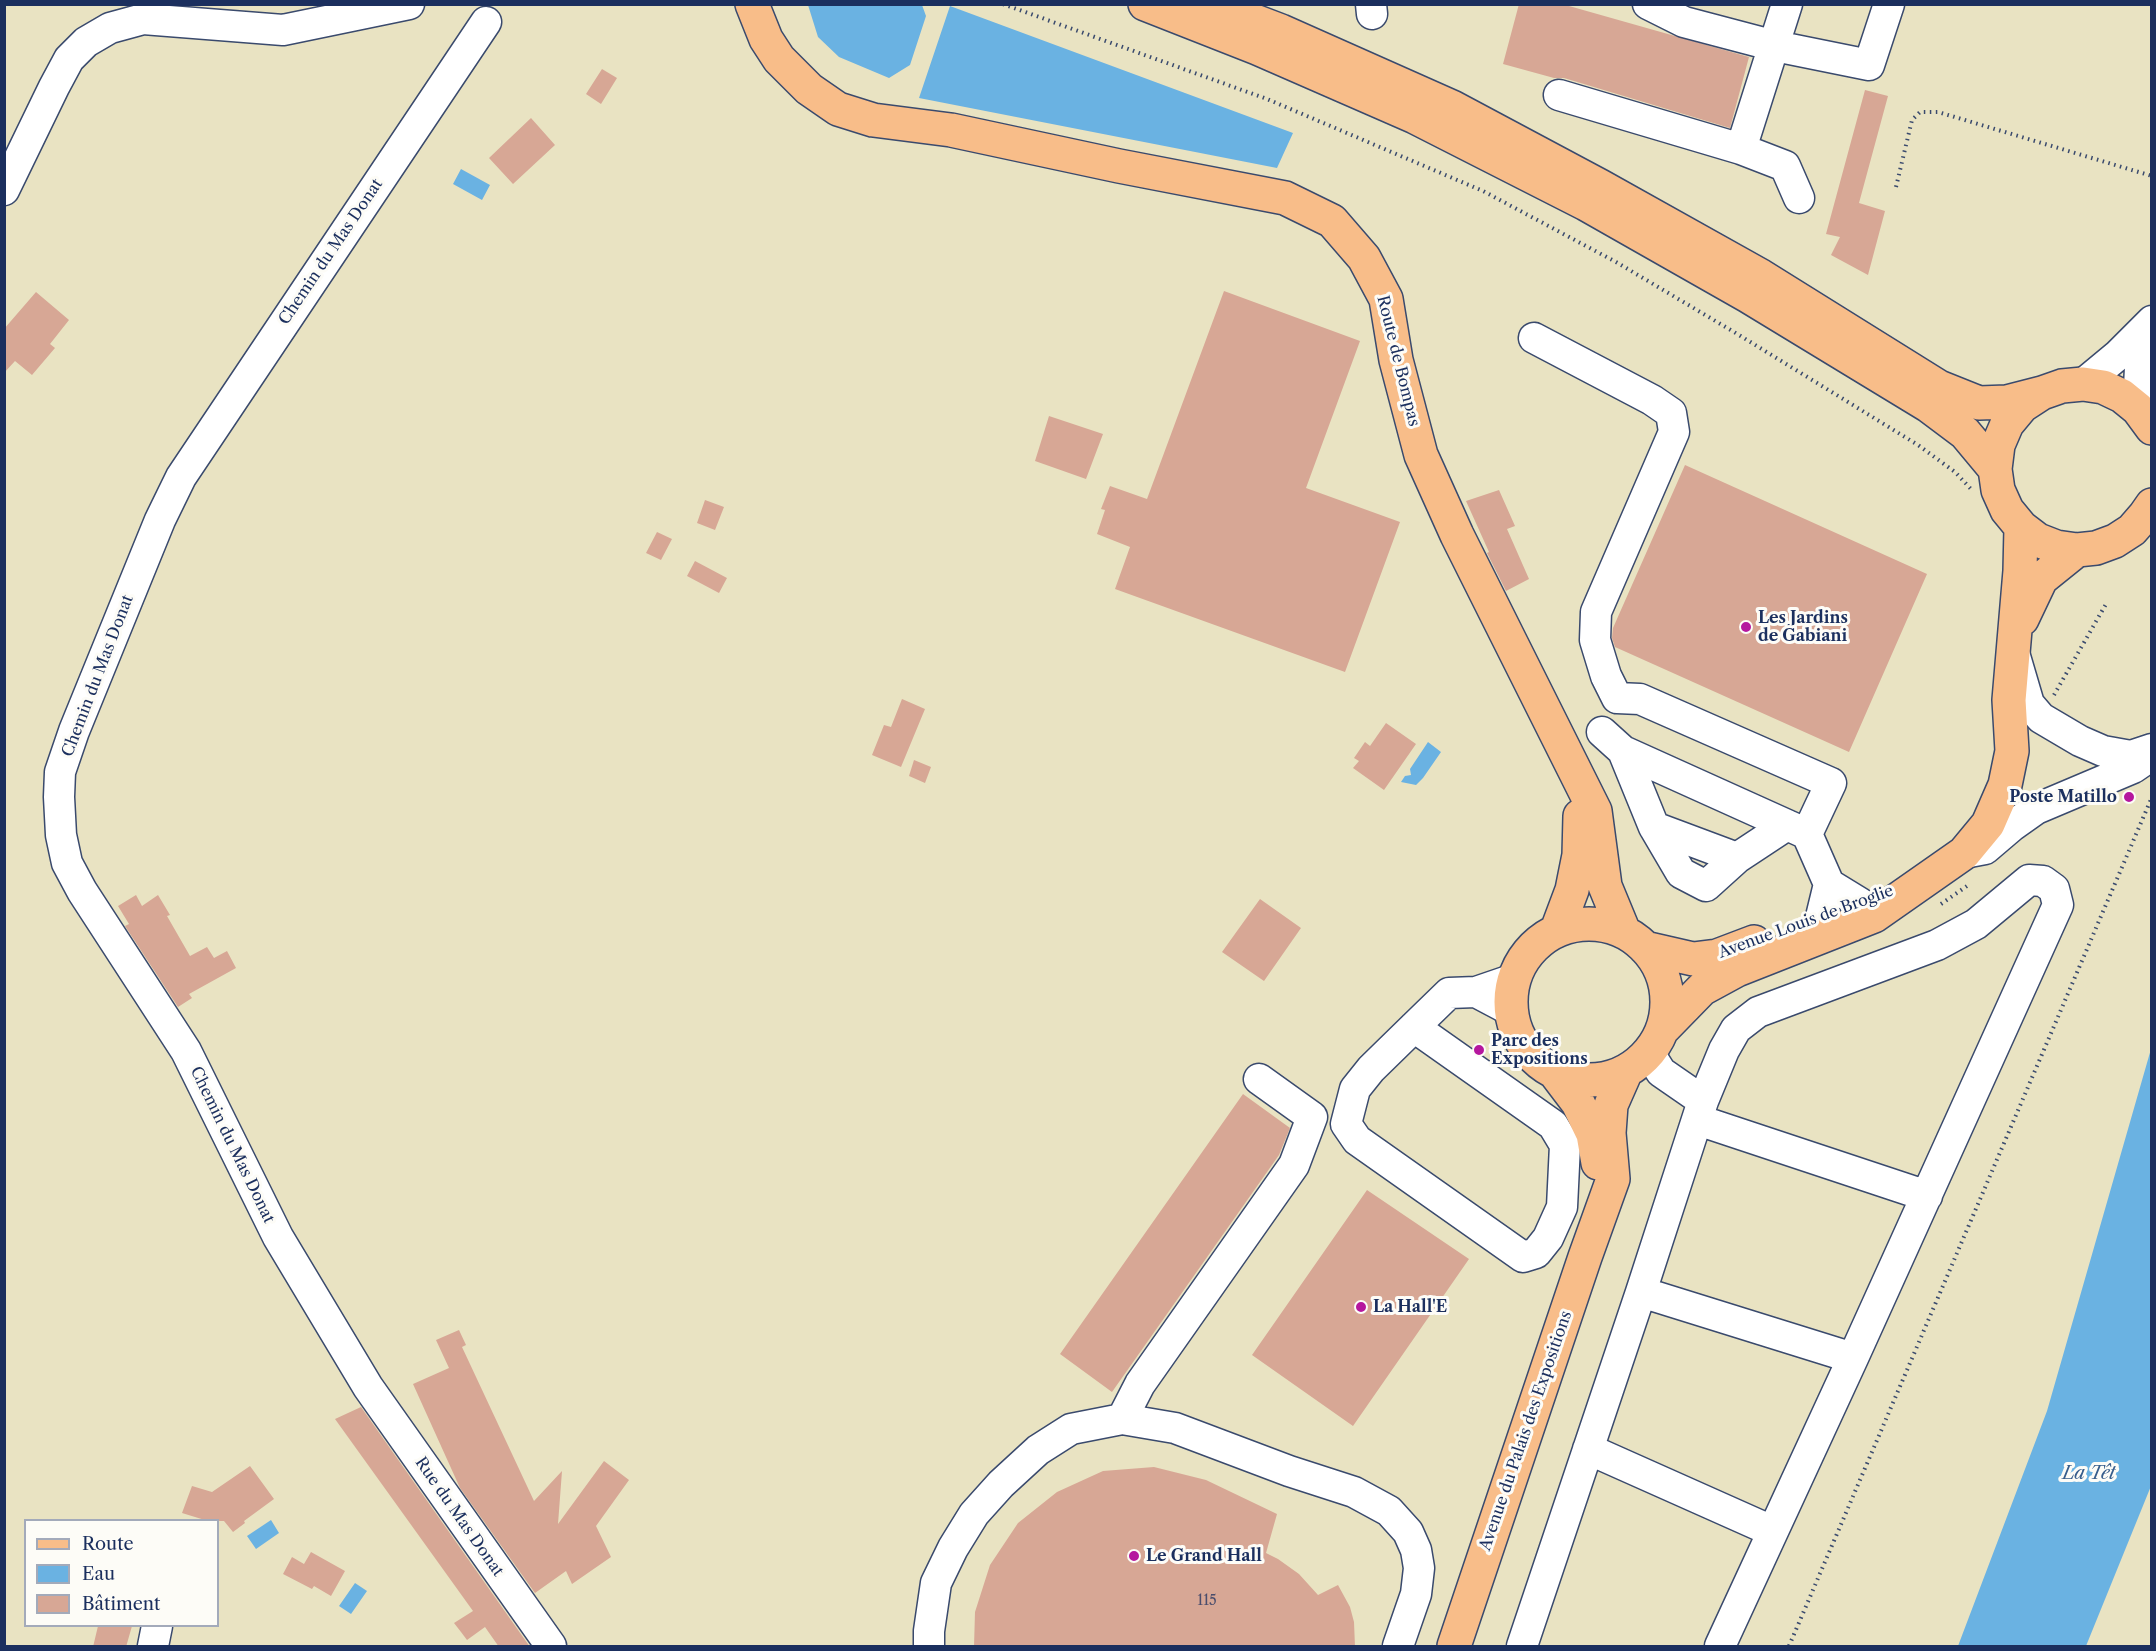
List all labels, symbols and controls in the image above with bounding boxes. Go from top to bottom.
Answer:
street label: Chemin du Mas Donat [275,175,387,329]
street label: Route de Bompas [1372,294,1424,428]
street label: Chemin du Mas Donat [58,592,138,760]
place label: Les Jardins de Gabiani [1758,608,1848,646]
marker: Les Jardins de Gabiani [1739,620,1753,634]
place label: Poste Matillo [2009,787,2117,807]
marker: Poste Matillo [2122,790,2136,804]
street label: Avenue Louis de Broglie [1716,881,1896,963]
place label: Parc des Expositions [1491,1031,1588,1069]
marker: Parc des Expositions [1472,1043,1486,1057]
street label: Chemin du Mas Donat [186,1064,278,1226]
place label: La Hall'E [1373,1297,1447,1317]
marker: La Hall'E [1354,1300,1368,1314]
street label: Avenue du Palais des Expositions [1476,1309,1576,1553]
street label: Rue du Mas Donat [411,1454,507,1580]
water label: La Têt [2062,1463,2116,1485]
legend [24,1519,219,1627]
text: Route [82,1533,134,1555]
place label: Le Grand Hall [1146,1546,1262,1566]
marker: Le Grand Hall [1127,1549,1141,1563]
text: Eau [82,1563,115,1585]
text: Bâtiment [82,1593,160,1615]
house number: 115 [1197,1593,1217,1609]

